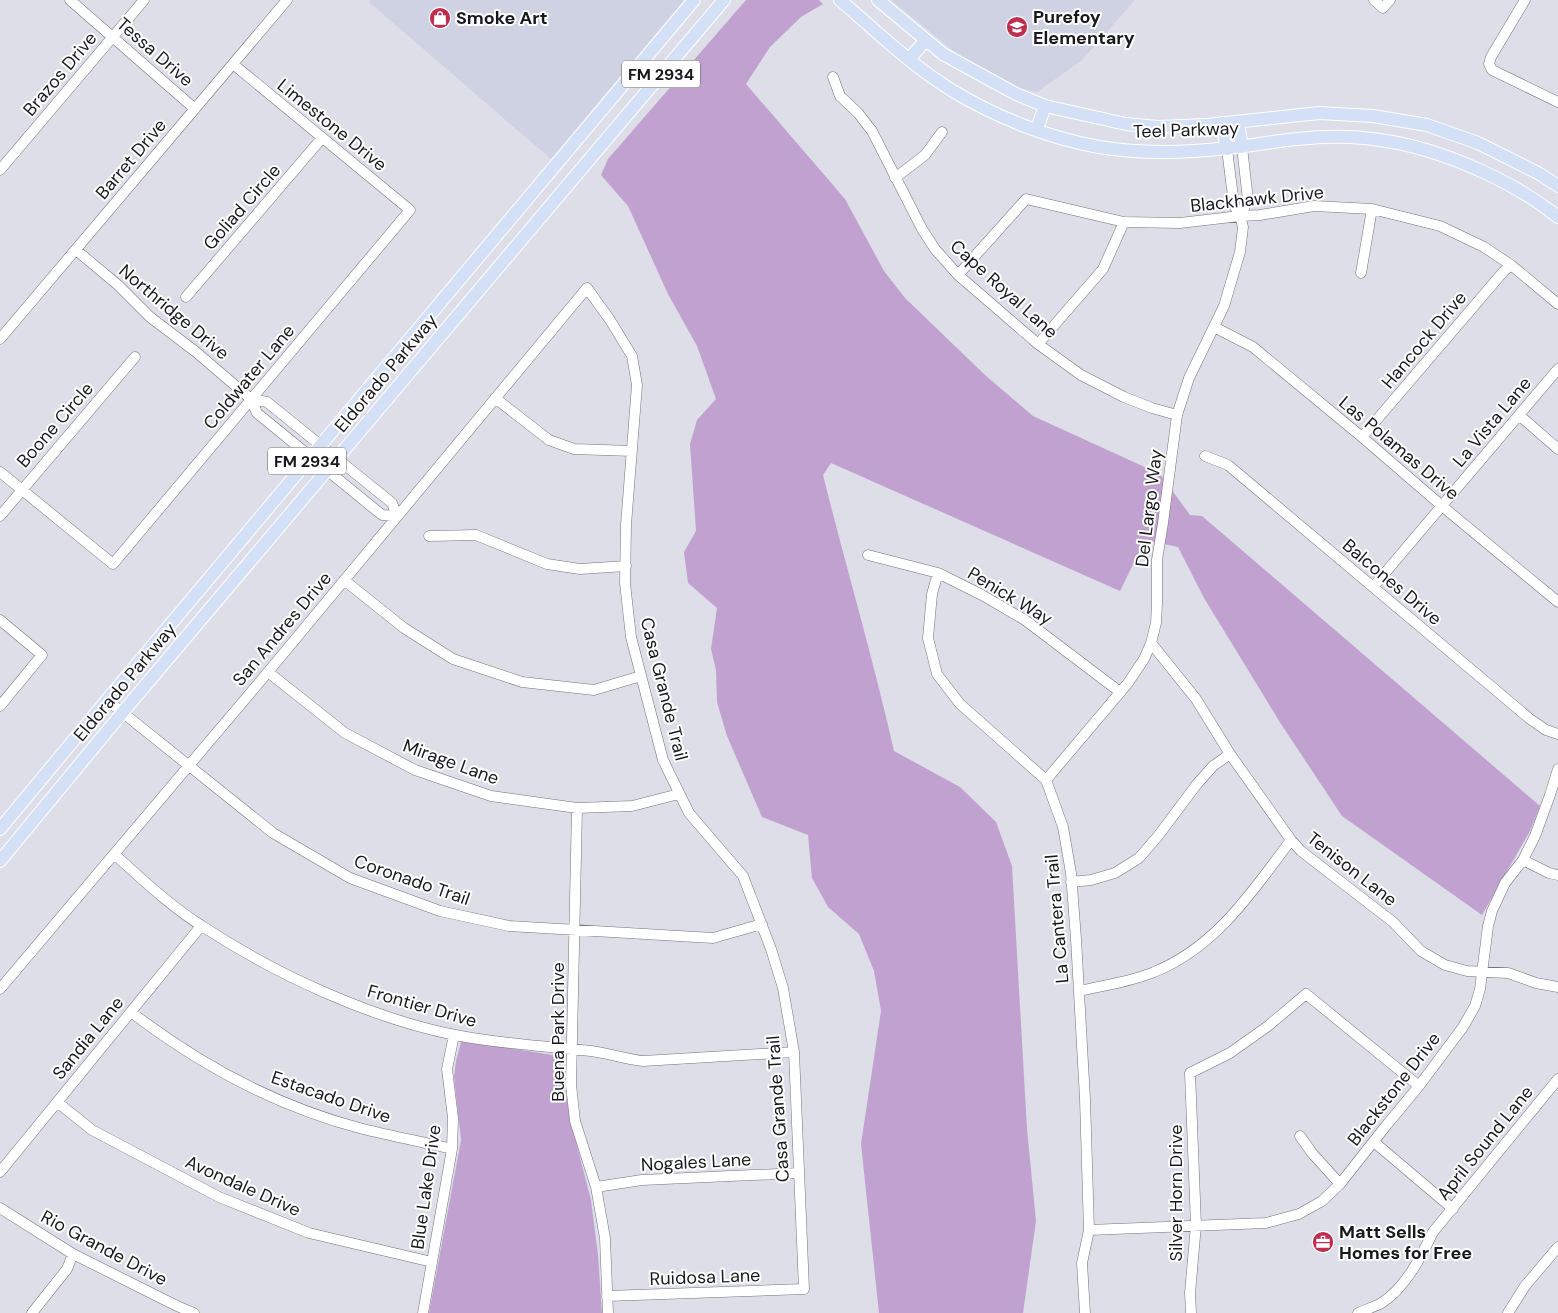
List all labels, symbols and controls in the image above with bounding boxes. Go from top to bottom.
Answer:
place label: Purefoy Elementary [1033,5,1135,50]
shop icon: Smoke Art [428,6,452,30]
place label: Smoke Art [456,6,547,30]
street label: Tessa Drive [112,12,198,92]
school or university icon: Purefoy Elementary [1005,15,1029,39]
street label: Brazos Drive [18,27,102,121]
road number: FM 2934 [622,61,700,88]
street label: Limestone Drive [272,73,392,177]
street label: Barret Drive [90,114,172,204]
street label: Teel Parkway [1133,116,1239,144]
street label: Goliad Circle [198,159,286,255]
street label: Blackhawk Drive [1189,180,1325,218]
street label: Cape Royal Lane [945,234,1063,344]
street label: Northridge Drive [114,259,234,365]
street label: Hancock Drive [1376,286,1472,394]
street label: Eldorado Parkway [329,309,443,437]
street label: Coldwater Lane [198,319,300,435]
street label: La Vista Lane [1447,372,1537,472]
street label: Boone Circle [11,377,99,473]
street label: Las Polamas Drive [1334,391,1464,505]
road number: FM 2934 [268,448,346,474]
street label: Del Largo Way [1130,448,1168,568]
street label: Balcones Drive [1337,533,1447,631]
street label: Penick Way [963,561,1057,631]
street label: San Andres Drive [227,567,337,691]
street label: Casa Grande Trail [635,615,693,763]
street label: Eldorado Parkway [68,618,182,746]
street label: Mirage Lane [400,734,502,790]
street label: Tenison Lane [1302,826,1402,912]
street label: Coronado Trail [351,849,473,911]
street label: La Cantera Trail [1039,854,1075,984]
street label: Buena Park Drive [546,962,570,1102]
street label: Frontier Drive [365,979,479,1033]
street label: Sandia Lane [47,991,129,1085]
street label: Blackstone Drive [1342,1027,1446,1151]
street label: Casa Grande Trail [761,1035,795,1183]
street label: Estacado Drive [268,1065,394,1129]
street label: April Sound Lane [1431,1081,1539,1205]
street label: Blue Lake Drive [405,1123,447,1251]
street label: Silver Horn Drive [1164,1125,1188,1261]
street label: Nogales Lane [640,1147,752,1177]
street label: Avondale Drive [182,1150,304,1222]
street label: Rio Grande Drive [37,1205,171,1291]
place label: Matt Sells Homes for Free [1339,1220,1472,1265]
office icon: Matt Sells Homes for Free [1311,1230,1335,1254]
street label: Ruidosa Lane [649,1263,761,1291]

